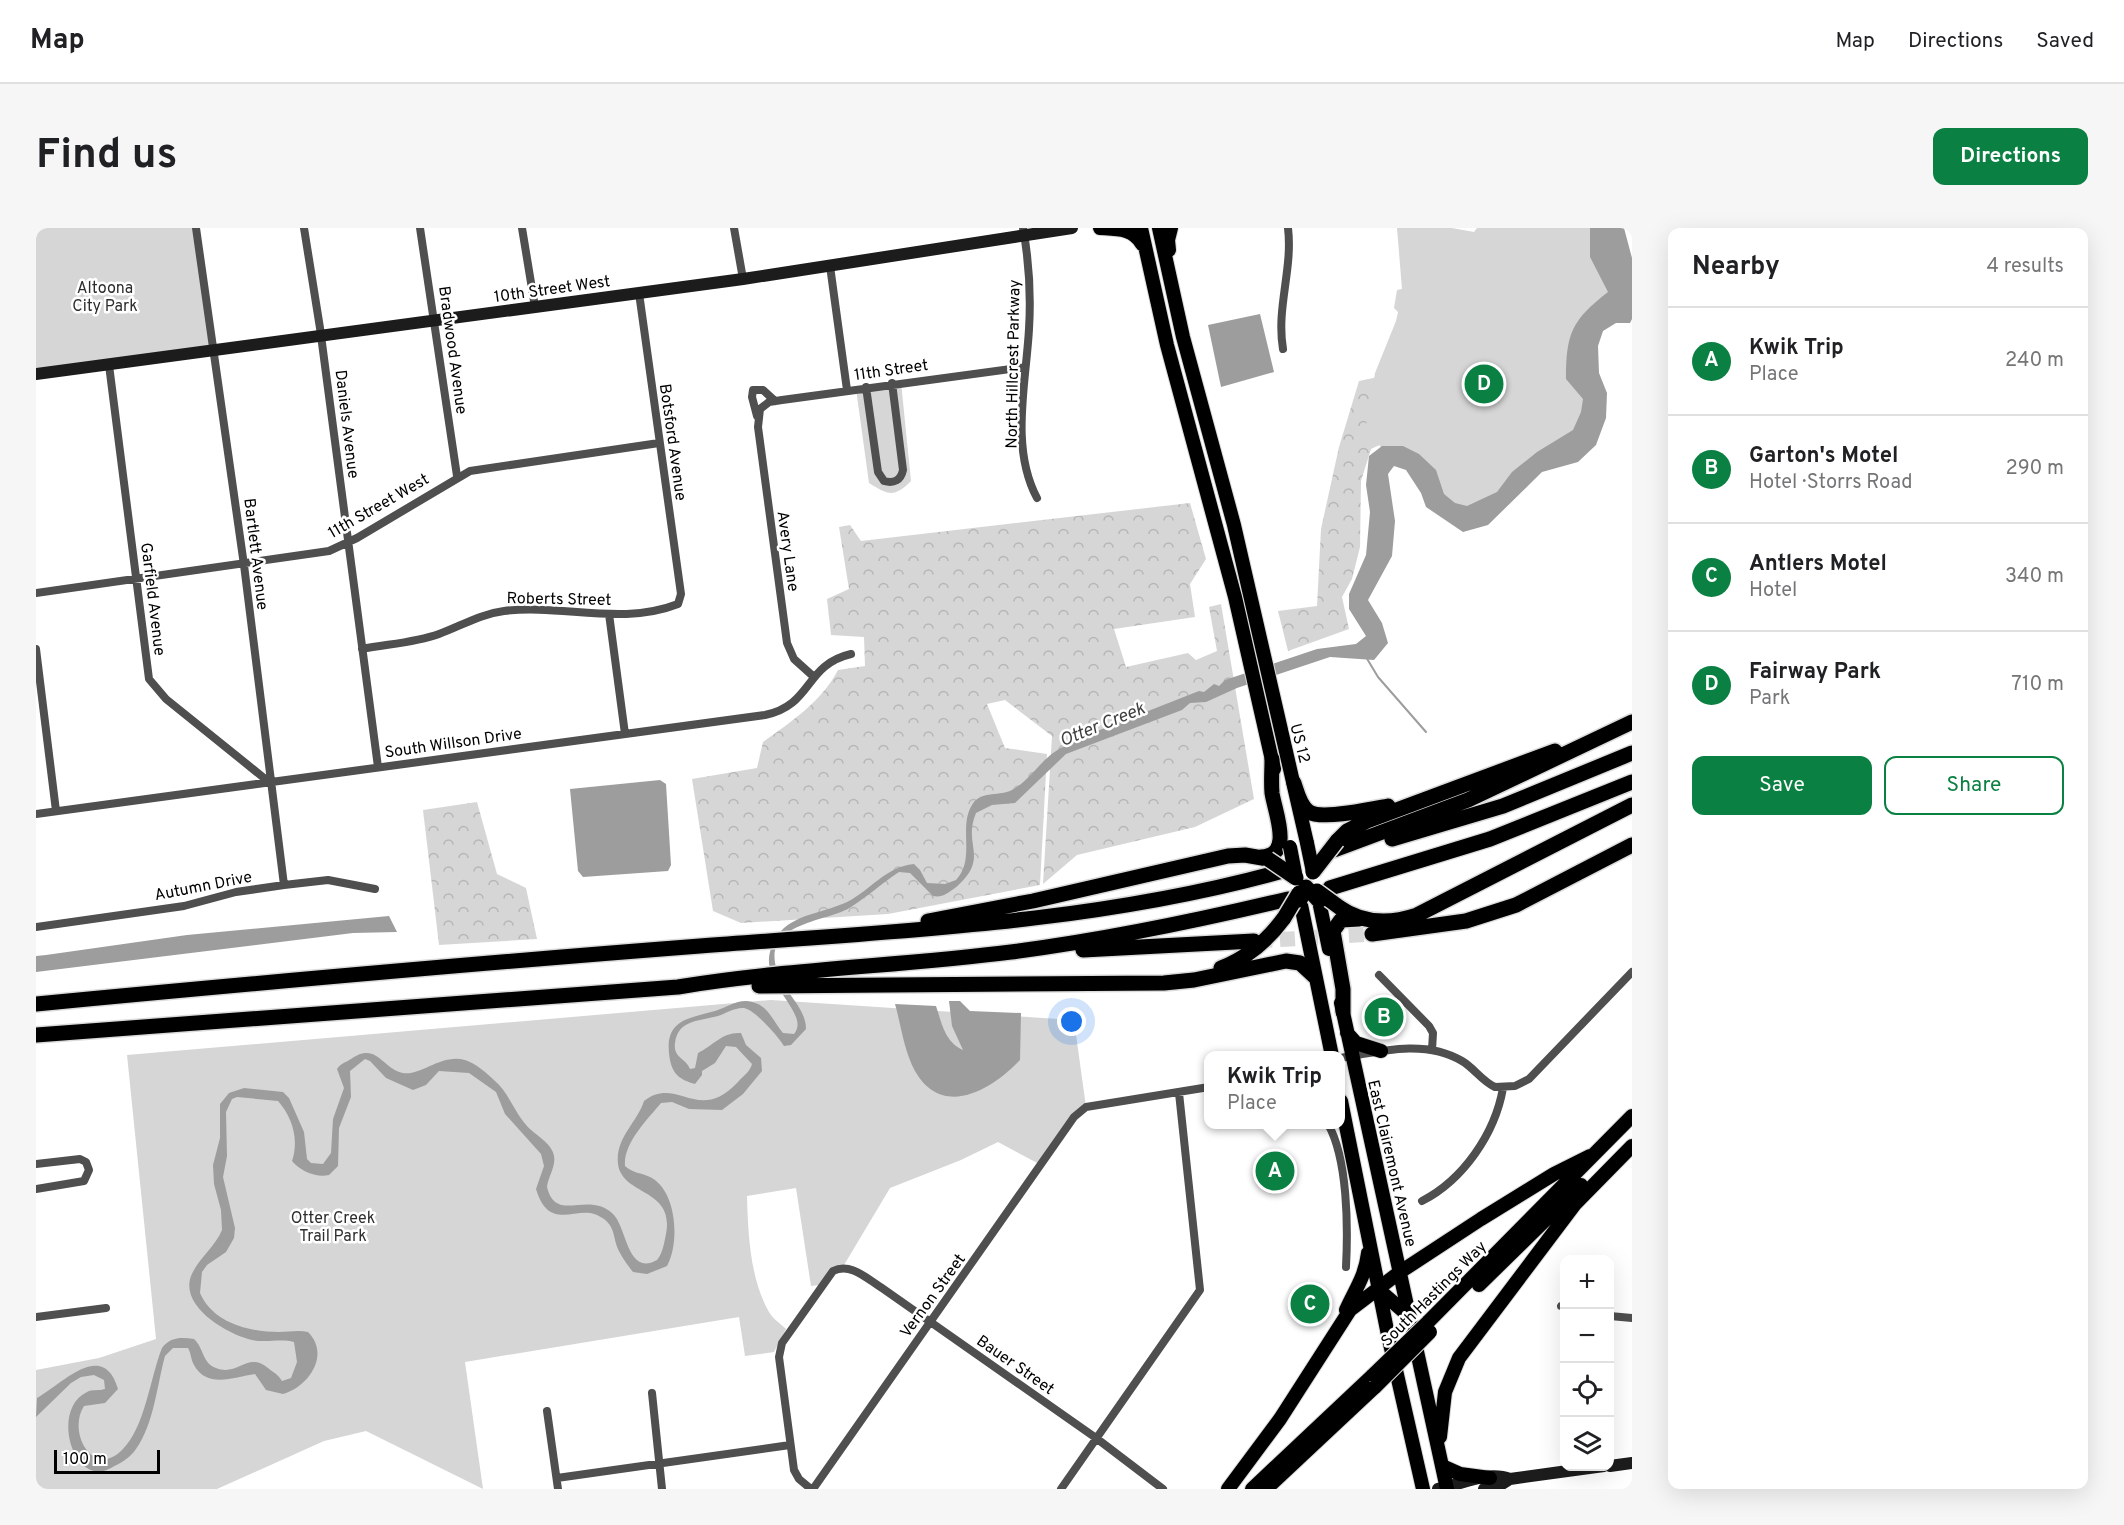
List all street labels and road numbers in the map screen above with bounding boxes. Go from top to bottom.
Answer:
street label: 10th Street West [493,272,612,308]
street label: North Hillcrest Parkway [1003,279,1025,449]
street label: Bradwood Avenue [433,285,471,416]
street label: 11th Street [853,356,930,386]
street label: Daniels Avenue [329,369,363,480]
street label: Botsford Avenue [654,383,690,502]
street label: 11th Street West [325,470,433,544]
street label: Bartlett Avenue [238,497,272,611]
street label: Avery Lane [771,510,803,593]
street label: Garfield Avenue [135,542,169,657]
street label: Roberts Street [506,589,612,611]
street label: US 12 [1285,722,1314,765]
street label: South Willson Drive [383,724,523,763]
street label: Autumn Drive [153,868,254,906]
street label: East Clairemont Avenue [1362,1078,1420,1249]
street label: South Hastings Way [1377,1237,1491,1351]
street label: Vernon Street [897,1250,971,1342]
street label: Bauer Street [972,1331,1058,1400]

